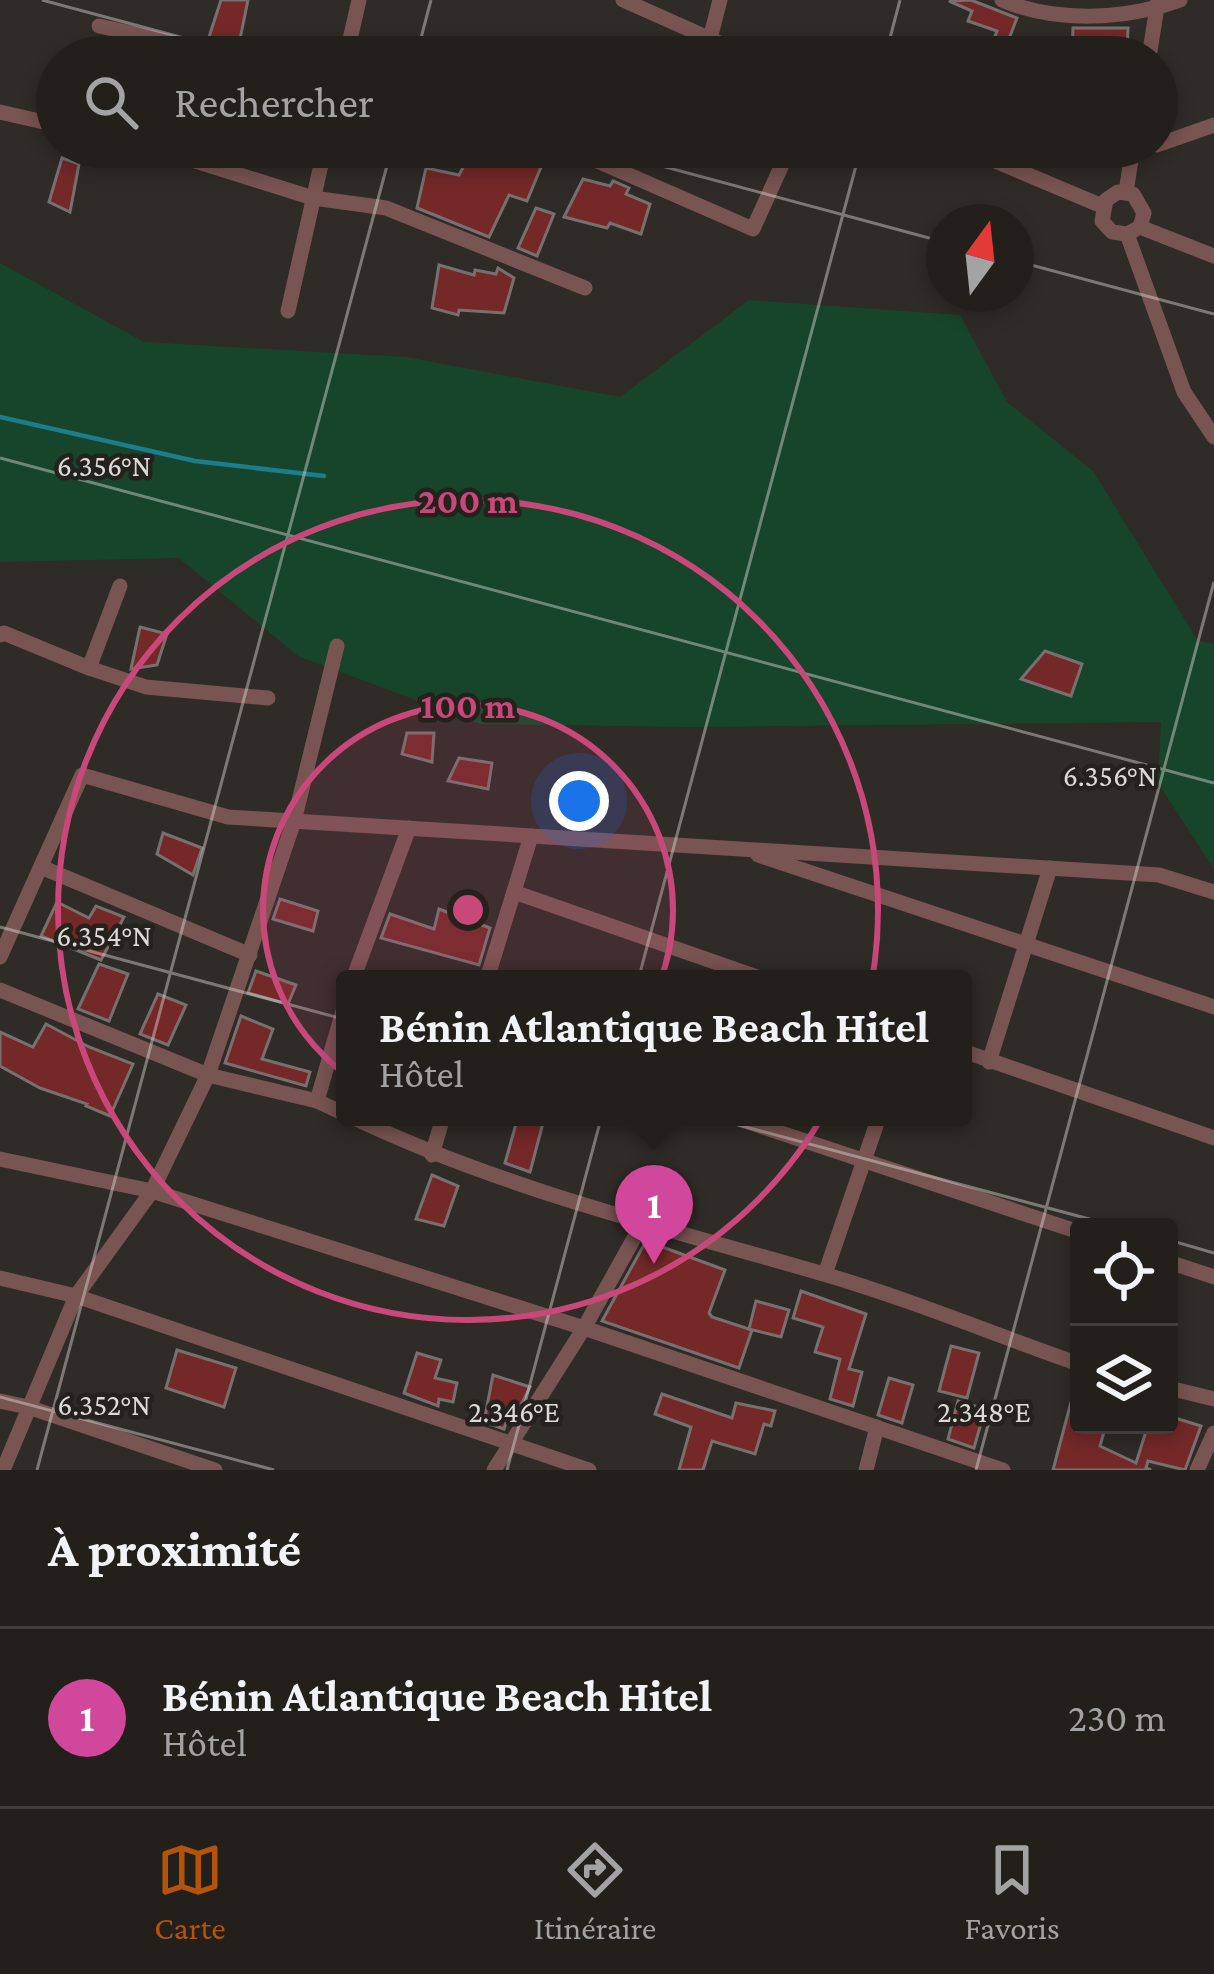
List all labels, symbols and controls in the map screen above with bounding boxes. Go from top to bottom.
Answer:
search box [36,36,1178,168]
icon: search [78,69,144,135]
text: Rechercher [174,77,374,127]
north arrow [926,204,1034,312]
text: 6.356°N [57,449,151,482]
text: 200 m [418,481,518,521]
text: 100 m [421,686,516,726]
text: 6.356°N [1063,759,1157,792]
your location [549,771,609,831]
centre of rings [447,889,489,931]
text: 6.354°N [56,919,152,952]
popup [336,970,972,1126]
text: Bénin Atlantique Beach Hitel [379,1002,929,1052]
text: Hôtel [379,1052,464,1095]
pin: 1 [615,1165,693,1264]
map controls [1070,1218,1178,1434]
button: locate [1070,1218,1178,1326]
button: layers [1070,1326,1178,1434]
text: 6.352°N [57,1388,151,1421]
text: 2.346°E [468,1395,560,1428]
text: 2.348°E [937,1395,1031,1428]
text: À proximité [48,1520,301,1577]
text: Bénin Atlantique Beach Hitel [162,1671,712,1721]
text: 1 [80,1696,94,1739]
text: 230 m [1068,1696,1166,1739]
text: Hôtel [162,1721,247,1764]
tab: Carte [154,1837,226,1946]
tab: Itinéraire [534,1837,656,1946]
tab: Favoris [965,1837,1060,1946]

